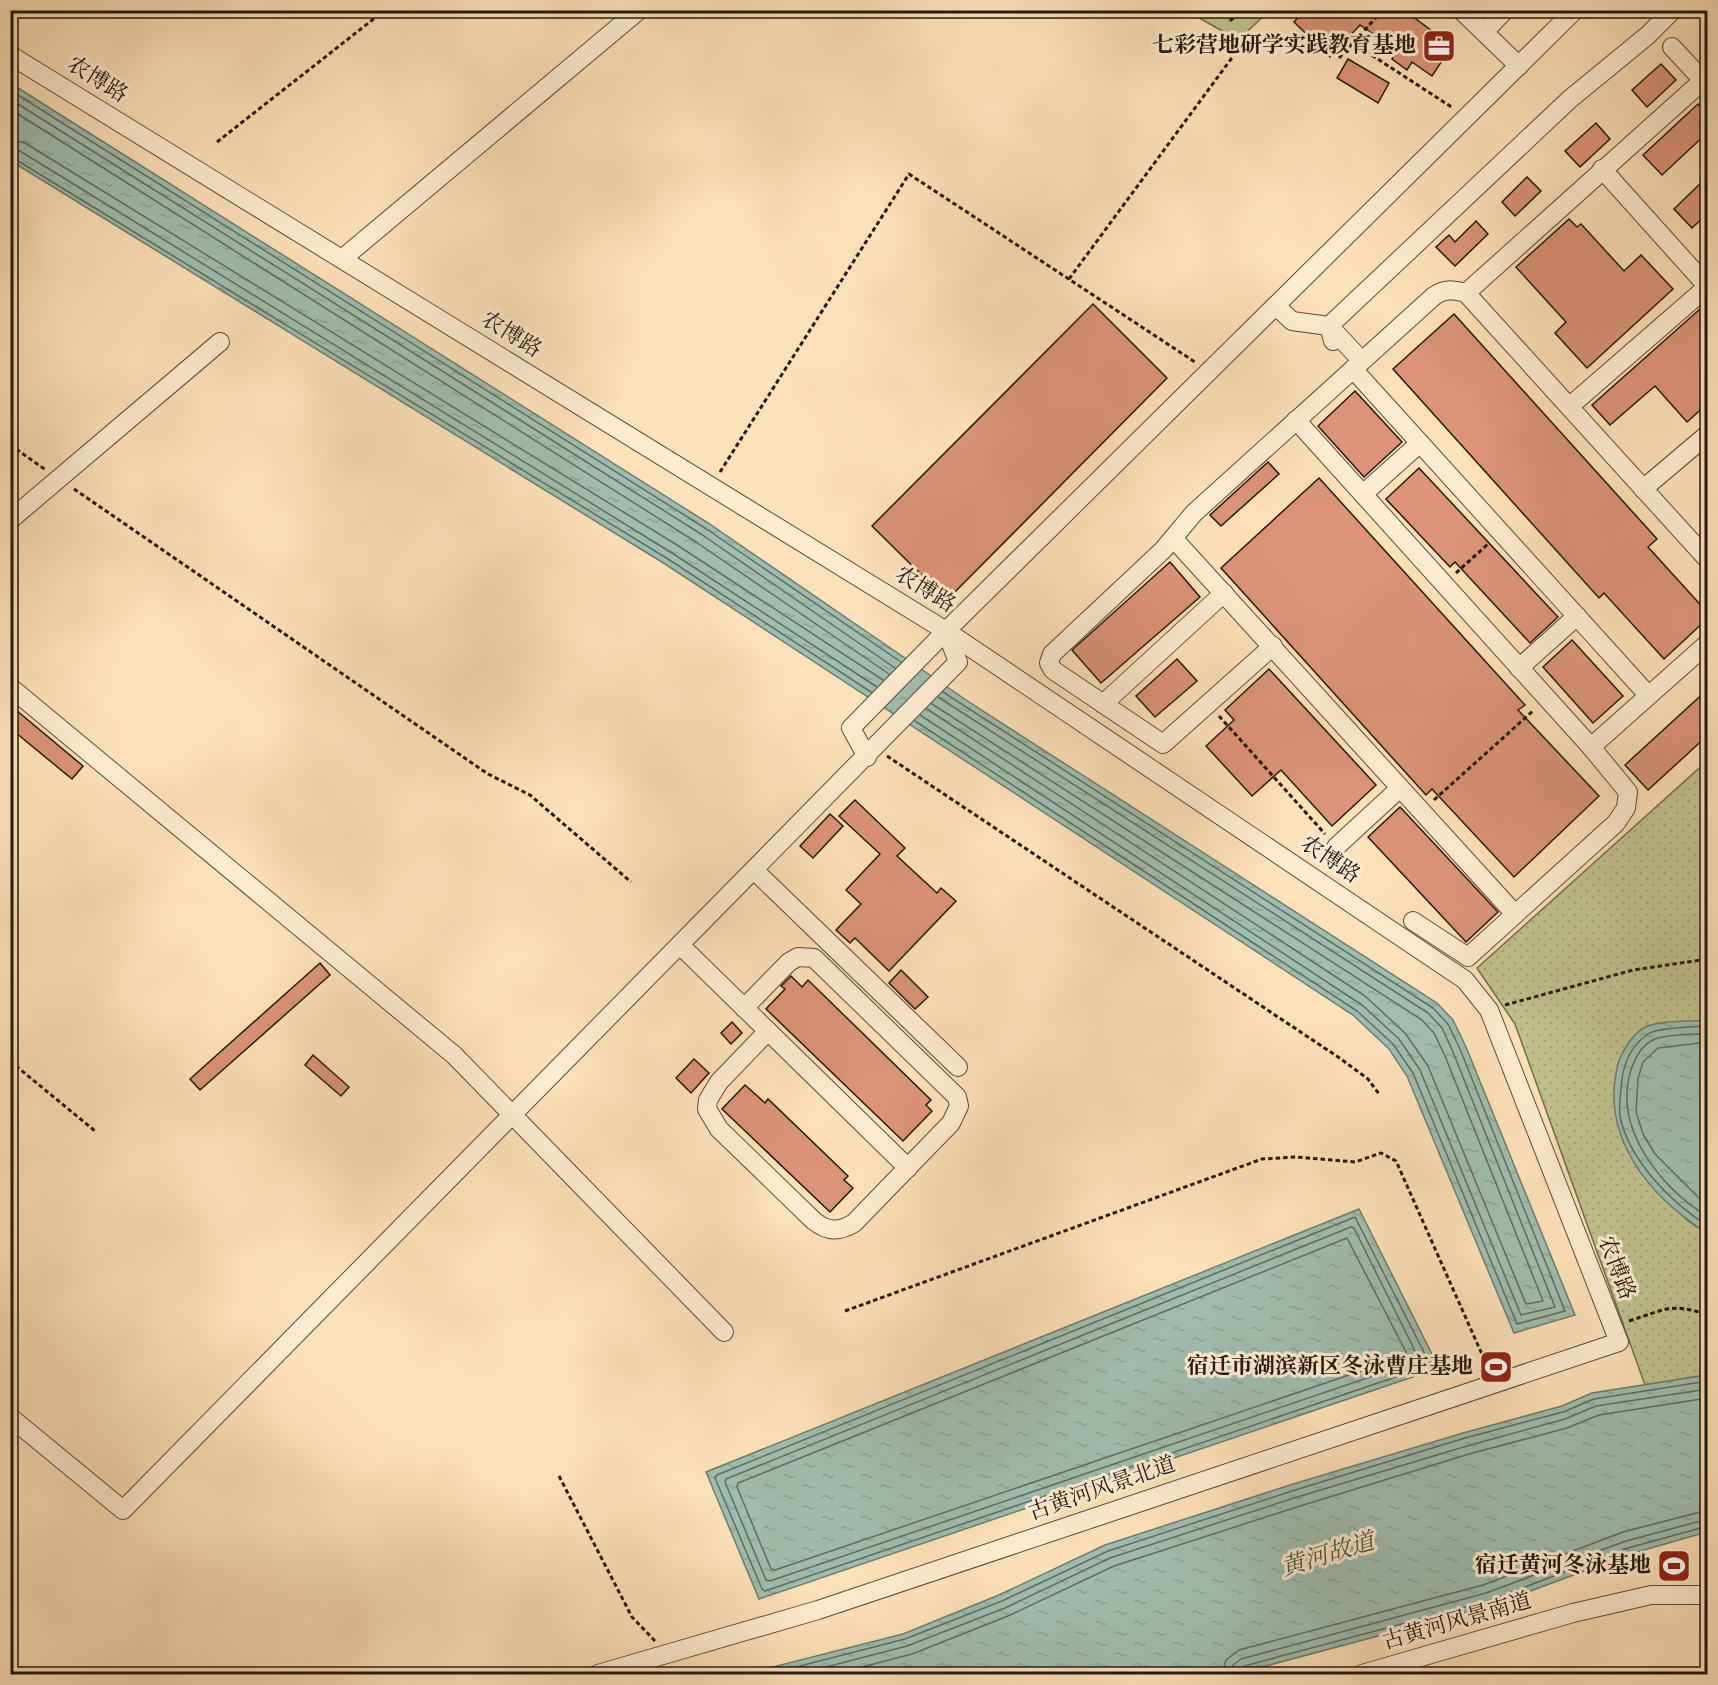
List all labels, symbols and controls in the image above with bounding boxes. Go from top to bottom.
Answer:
office icon: 七彩营地研学实践教育基地 [1421,28,1457,64]
place label: 七彩营地研学实践教育基地 [1152,32,1416,57]
street label: 农博路 [63,51,132,107]
street label: 农博路 [477,306,546,362]
street label: 农博路 [891,561,960,617]
street label: 农博路 [1296,831,1365,888]
street label: 农博路 [1594,1233,1640,1303]
sports icon: 宿迁市湖滨新区冬泳曹庄基地 [1478,1349,1514,1385]
place label: 宿迁市湖滨新区冬泳曹庄基地 [1187,1353,1473,1378]
street label: 古黄河风景北道 [1025,1452,1178,1524]
water label: 黄河故道 [1278,1527,1380,1582]
sports icon: 宿迁黄河冬泳基地 [1656,1548,1692,1584]
place label: 宿迁黄河冬泳基地 [1475,1552,1651,1577]
street label: 古黄河风景南道 [1379,1588,1534,1654]

